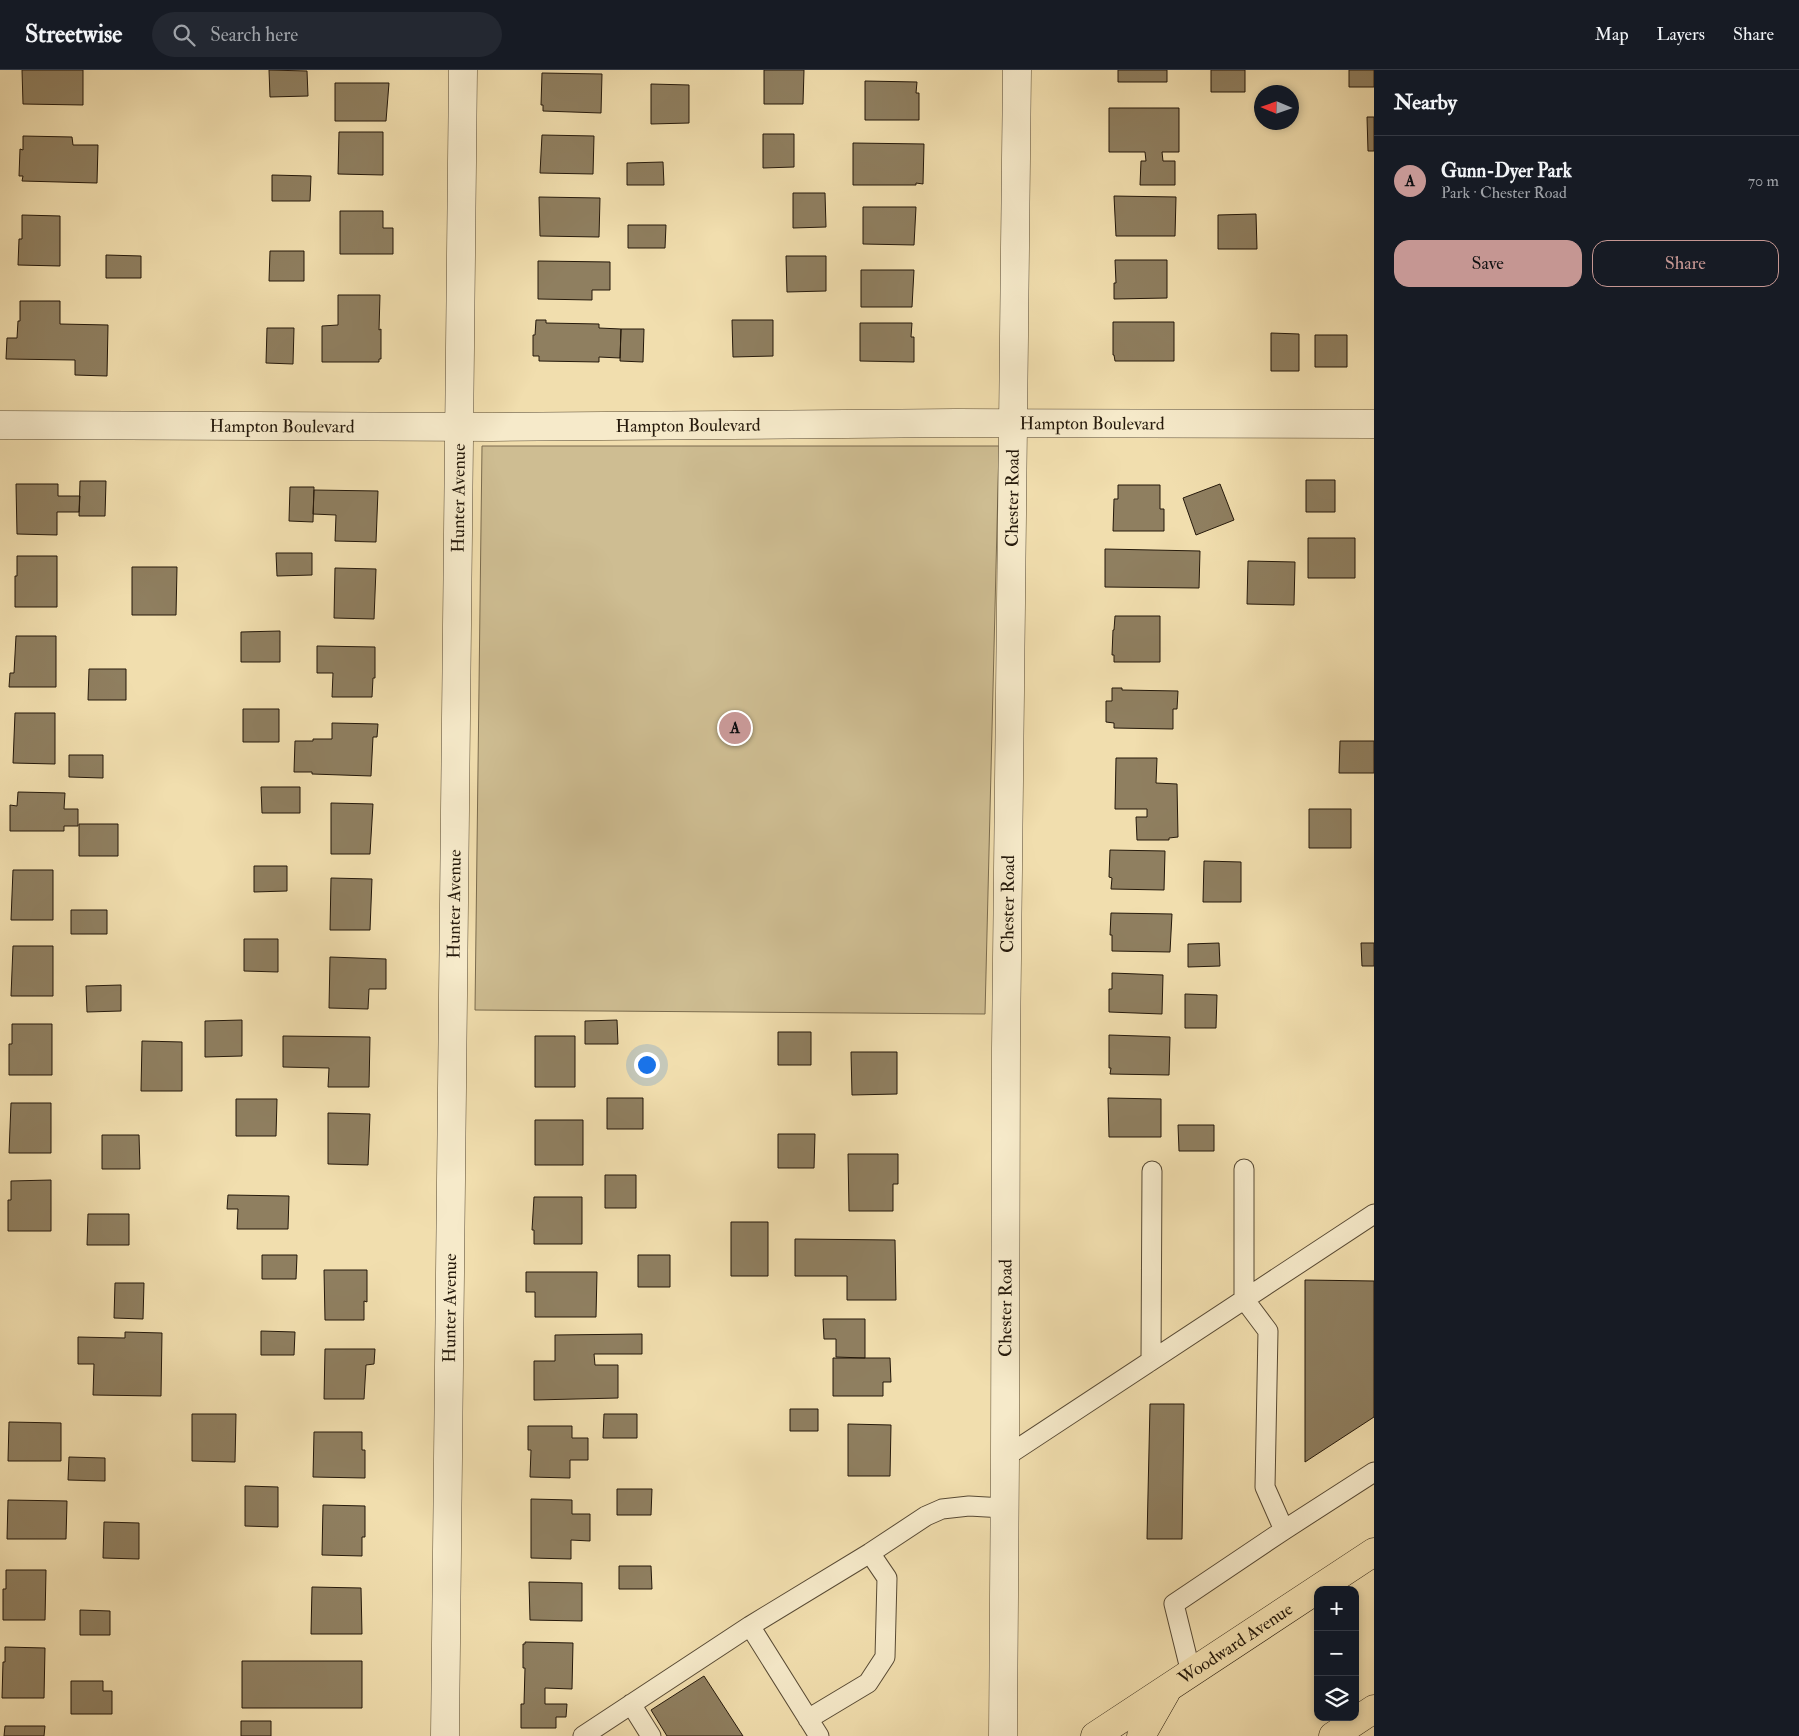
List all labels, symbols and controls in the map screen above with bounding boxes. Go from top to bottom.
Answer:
search box [152,12,502,57]
text: Streetwise [25,19,122,50]
icon: search [170,21,198,49]
text: Search here [210,23,298,47]
text: Map [1595,23,1629,46]
text: Layers [1657,23,1705,46]
text: Share [1733,23,1774,46]
north arrow [1254,85,1299,130]
text: Nearby [1394,89,1457,116]
text: Gunn-Dyer Park [1441,159,1572,183]
text: A [1405,171,1415,191]
text: 70 m [1748,171,1779,191]
text: Park · Chester Road [1441,183,1567,203]
button: Save [1394,240,1582,287]
button: Share [1592,240,1779,287]
street label: Hampton Boulevard [1019,412,1165,435]
street label: Hampton Boulevard [615,413,761,437]
street label: Hampton Boulevard [209,414,355,438]
street label: Hunter Avenue [446,443,470,553]
street label: Chester Road [1000,449,1024,547]
pin: A [719,709,751,747]
street label: Hunter Avenue [442,849,466,959]
street label: Chester Road [996,855,1020,953]
your location [634,1052,660,1078]
street label: Hunter Avenue [438,1253,462,1363]
street label: Chester Road [994,1259,1017,1357]
map controls [1314,1586,1359,1721]
button: + [1314,1586,1359,1631]
street label: Woodward Avenue [1173,1597,1297,1690]
button: − [1314,1631,1359,1676]
button: layers [1314,1676,1359,1721]

